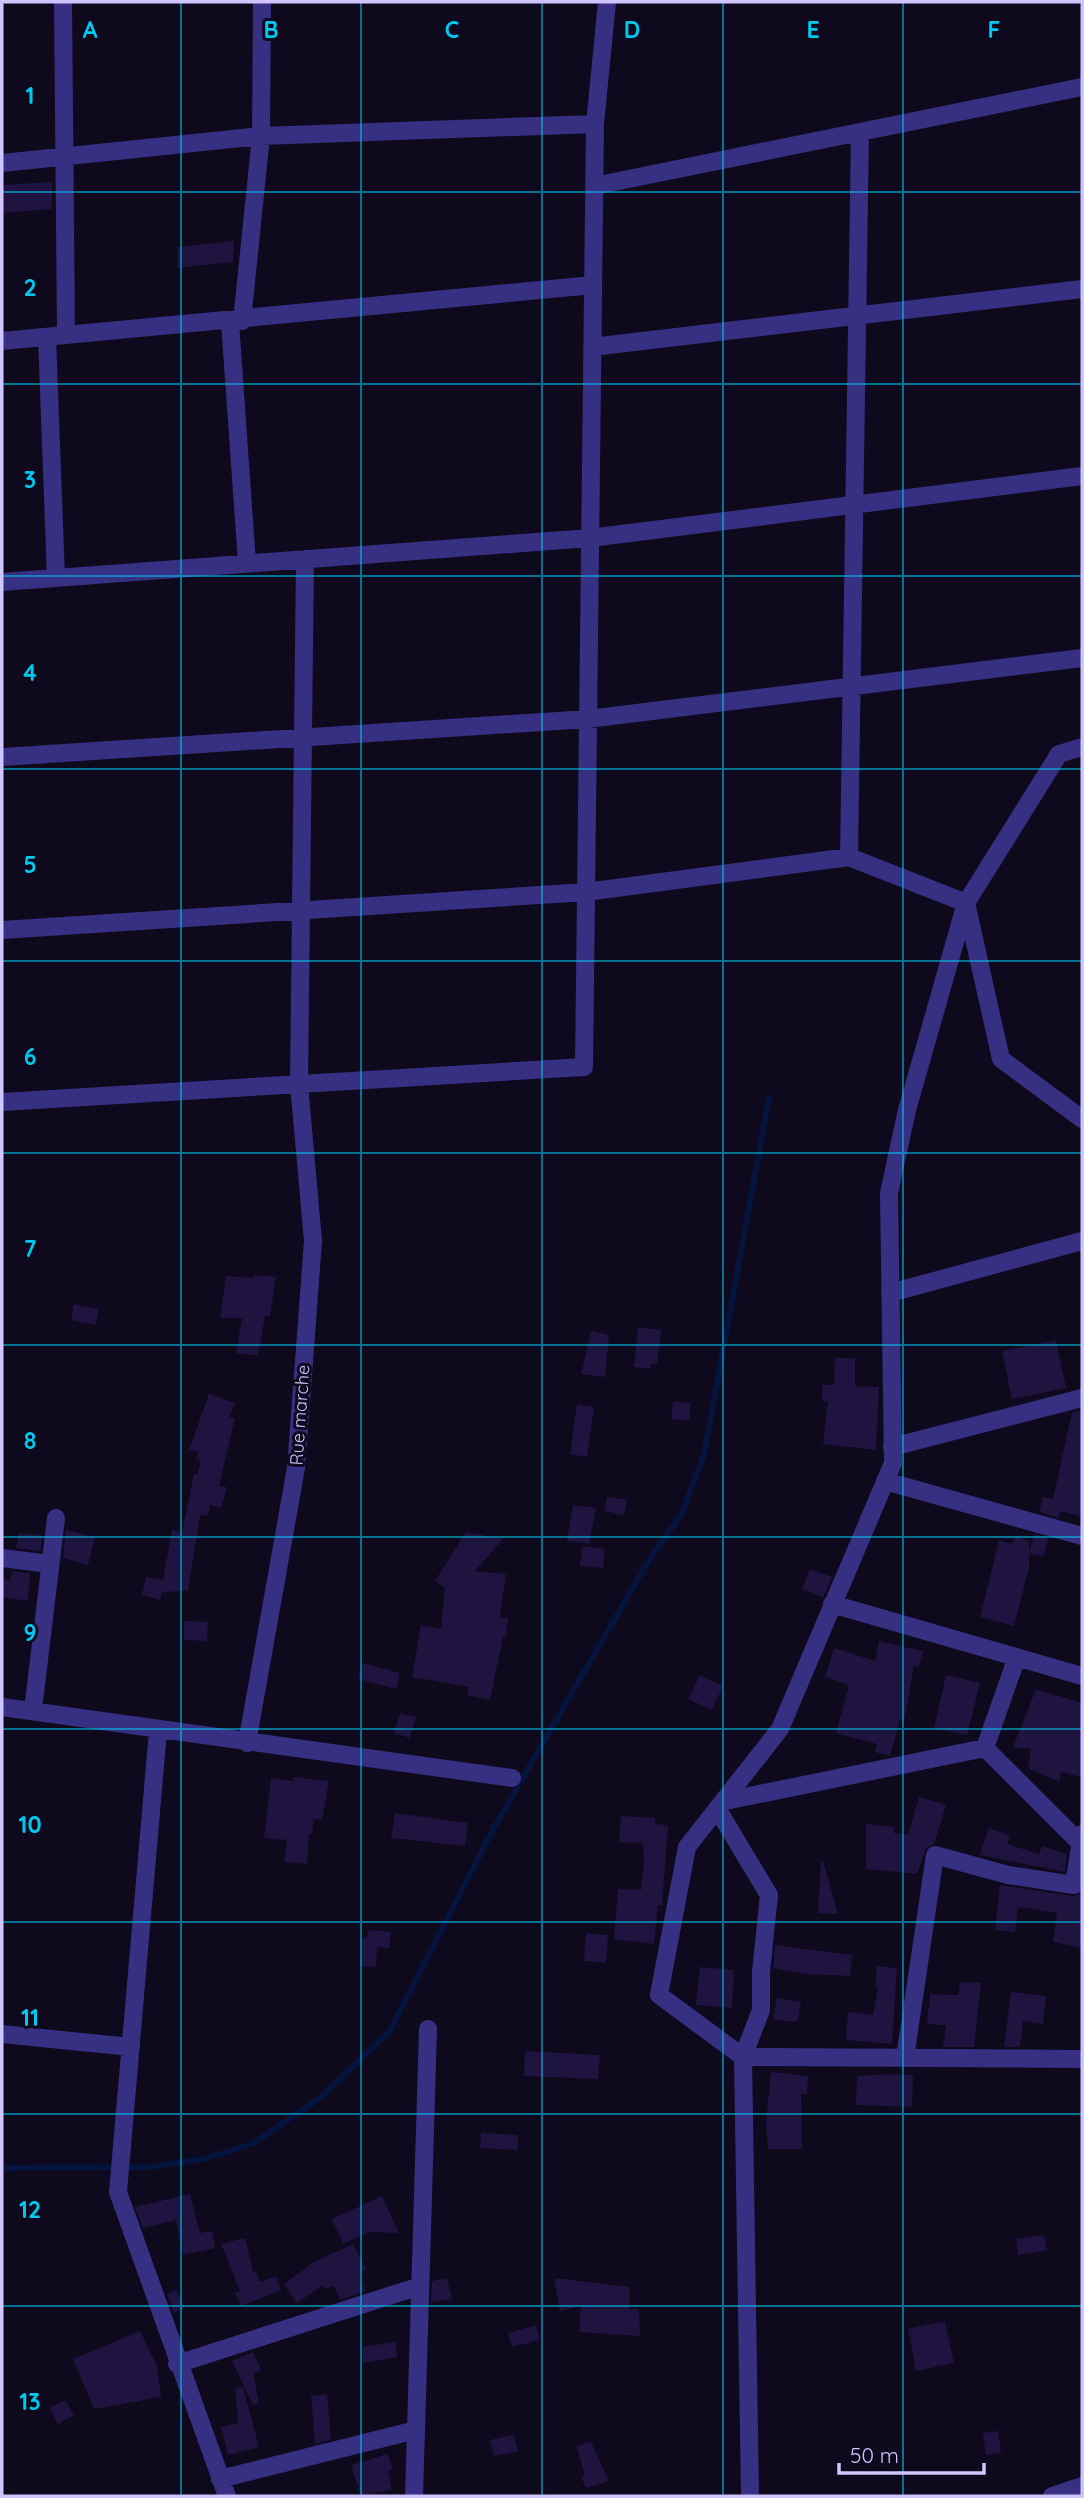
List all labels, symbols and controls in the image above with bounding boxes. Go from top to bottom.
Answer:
text: A [83,15,98,44]
text: B [263,15,279,44]
text: C [445,15,459,44]
text: D [624,15,640,44]
text: E [806,15,820,44]
text: F [988,15,1000,44]
text: 1 [26,81,34,110]
text: 2 [23,273,37,302]
text: 3 [24,465,36,494]
text: 4 [23,658,37,687]
text: 5 [23,850,37,879]
text: 6 [24,1042,36,1071]
text: 7 [24,1234,37,1263]
street label: Rue marche [285,1364,314,1466]
text: 8 [24,1426,36,1455]
text: 9 [23,1618,37,1647]
text: 10 [18,1810,42,1839]
text: 11 [21,2003,39,2032]
text: 12 [19,2195,41,2224]
text: 13 [19,2387,41,2416]
scale bar [839,2432,984,2476]
text: 50 m [850,2442,899,2468]

